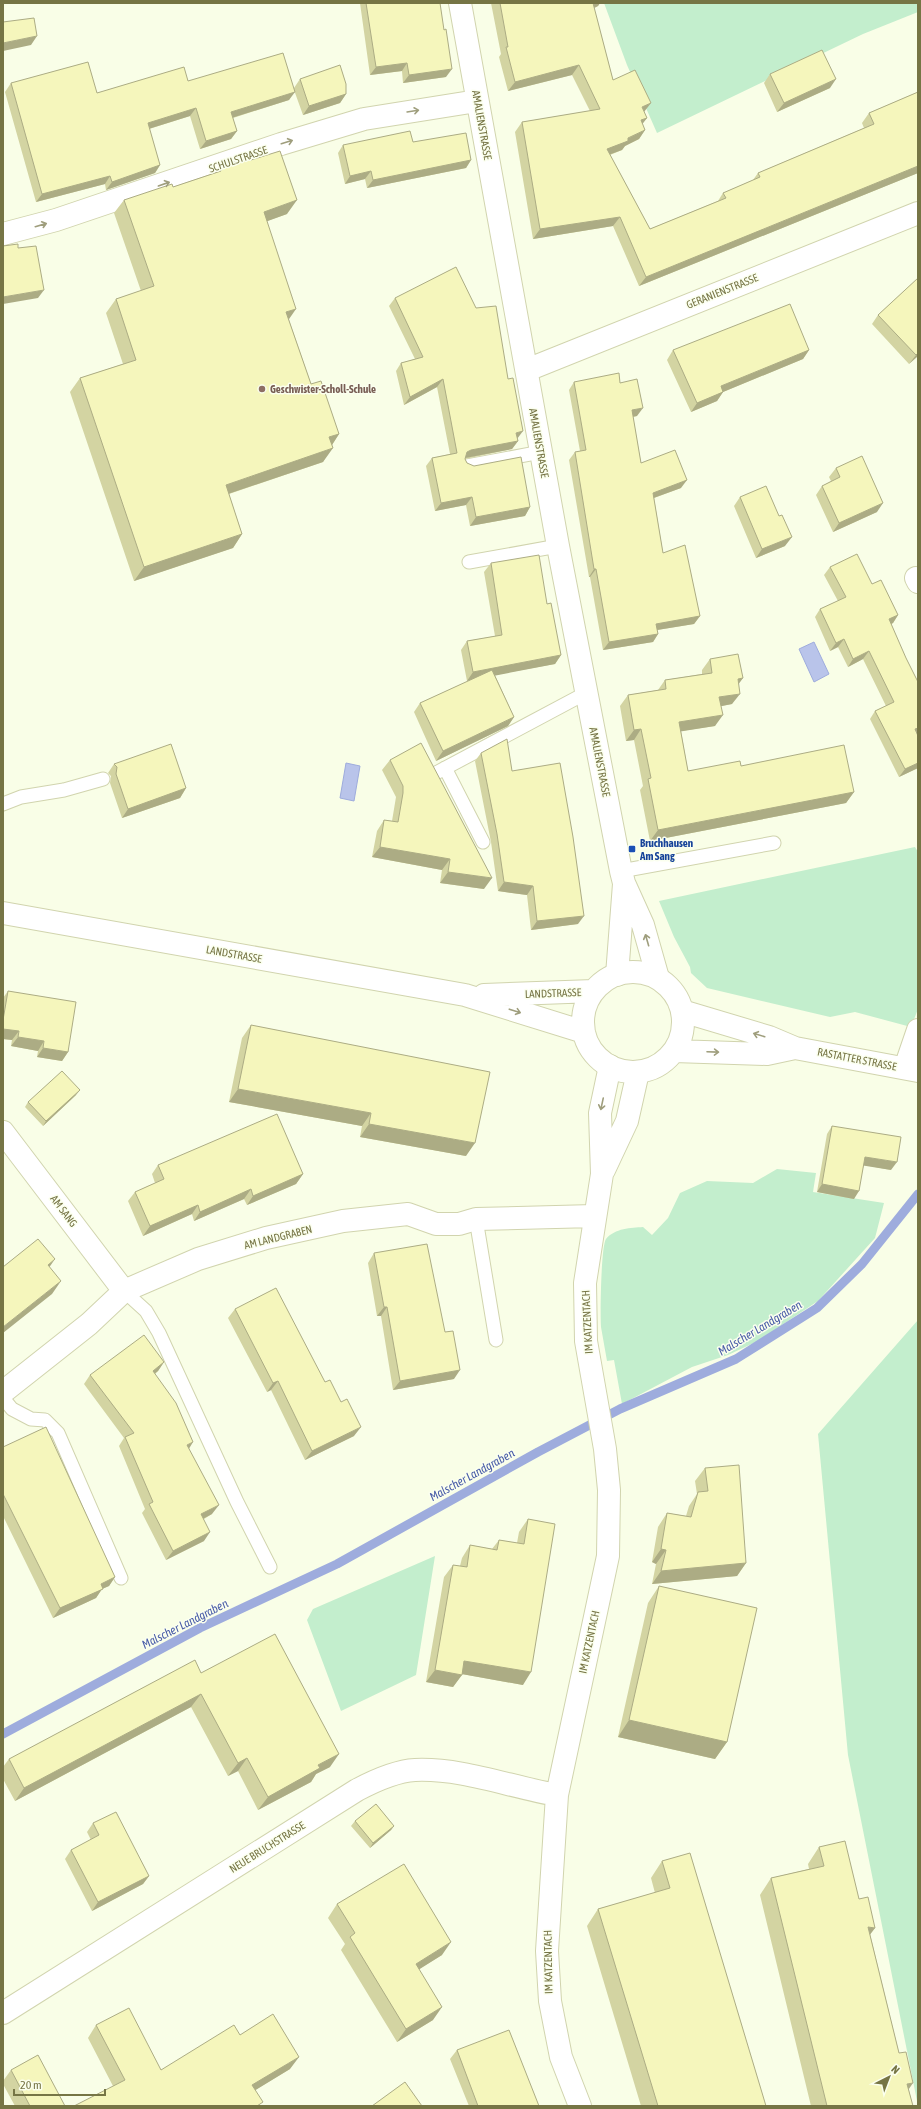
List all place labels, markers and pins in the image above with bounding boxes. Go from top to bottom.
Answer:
place label: Geschwister-Scholl-Schule [270,383,376,395]
marker: Geschwister-Scholl-Schule [257,384,267,394]
place label: Bruchhausen Am Sang [639,837,693,862]
marker: Bruchhausen Am Sang [627,844,637,854]

